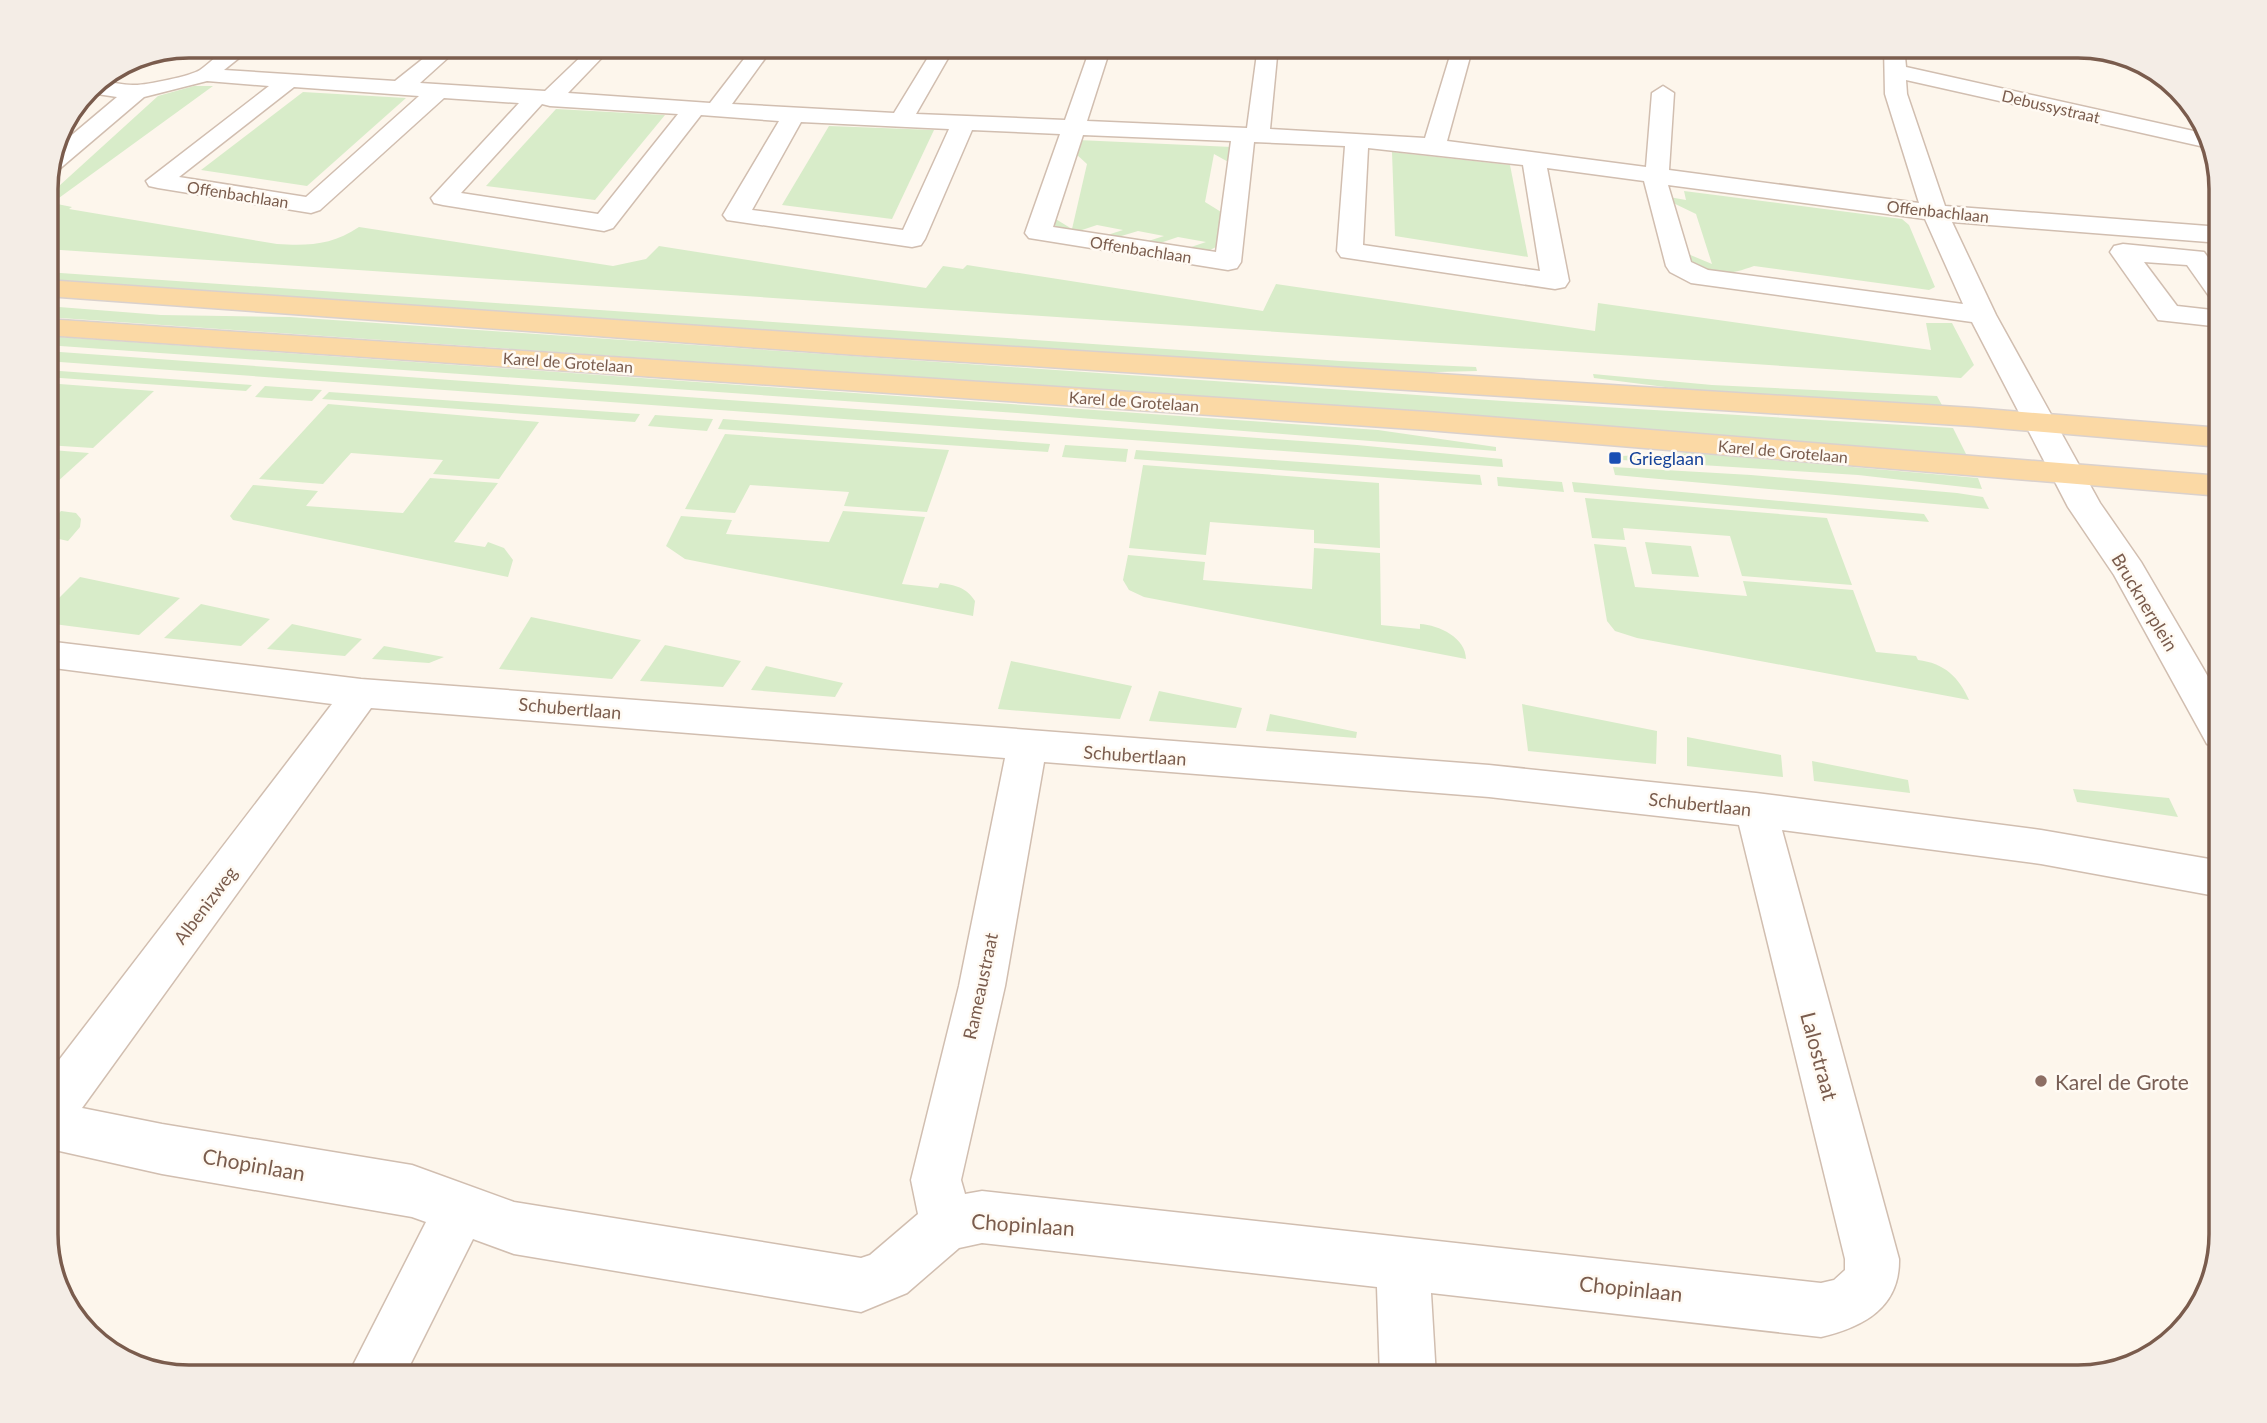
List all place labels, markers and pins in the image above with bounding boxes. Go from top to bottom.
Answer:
place label: Grieglaan [1629,447,1704,469]
marker: Grieglaan [1607,450,1623,466]
place label: Karel de Grote [2055,1069,2189,1094]
marker: Karel de Grote [2033,1073,2049,1089]

